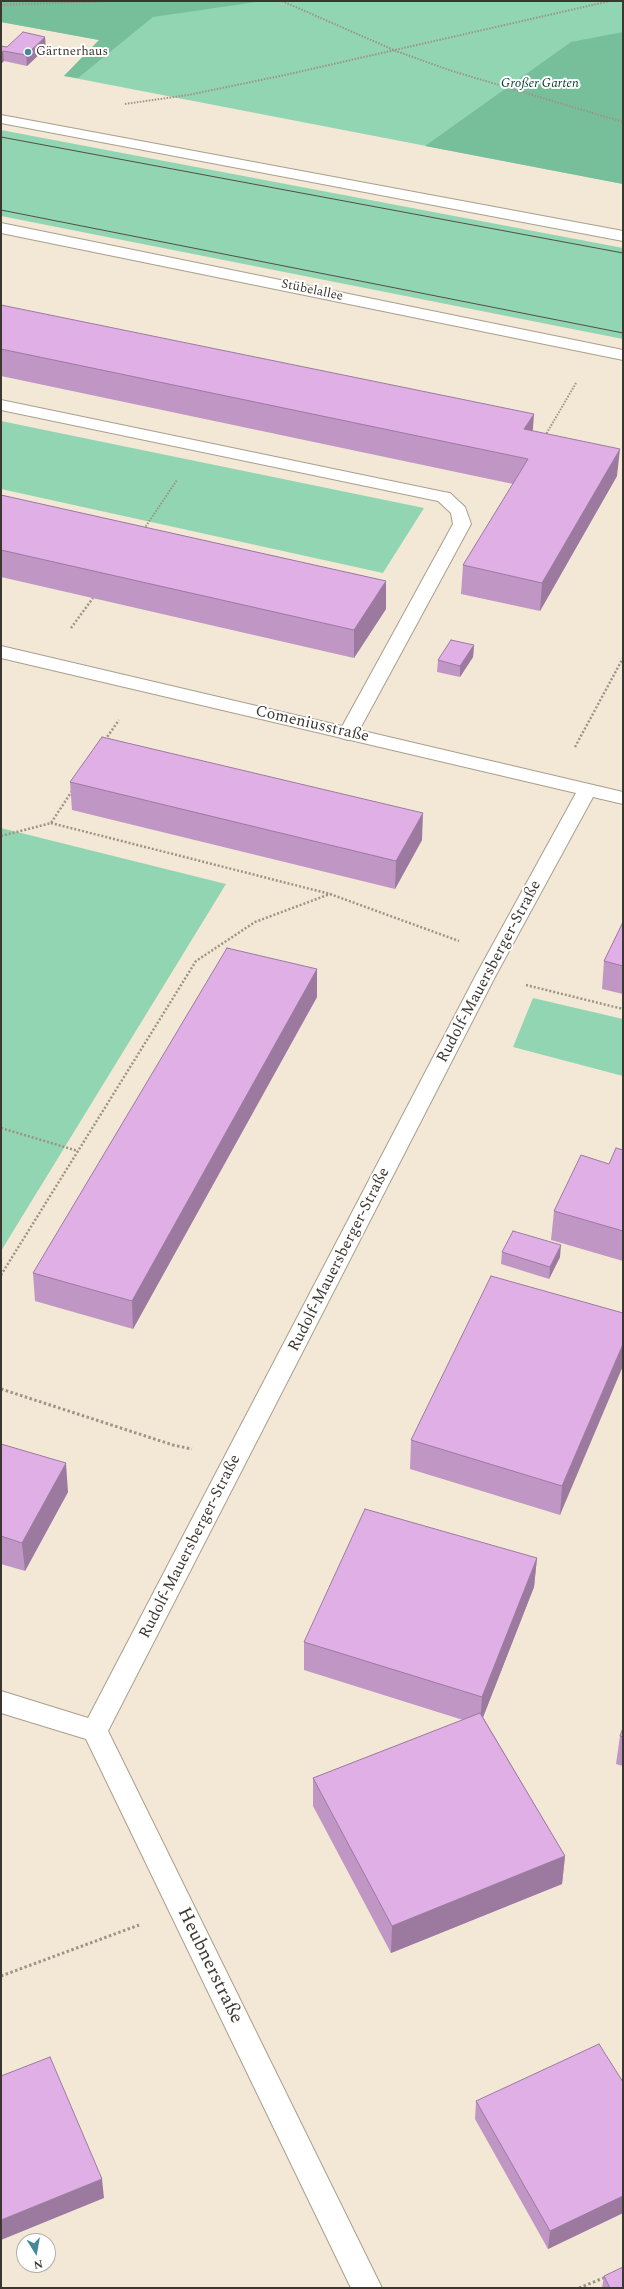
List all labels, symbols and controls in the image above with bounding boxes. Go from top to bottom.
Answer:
place label: Gärtnerhaus [36,44,108,60]
marker: Gärtnerhaus [23,47,33,57]
park label: Großer Garten [501,76,579,92]
street label: Stübelallee [280,277,344,305]
street label: Comeniusstraße [253,703,371,747]
street label: Rudolf-Mauersberger-Straße [434,878,546,1066]
street label: Rudolf-Mauersberger-Straße [285,1165,395,1355]
street label: Rudolf-Mauersberger-Straße [136,1452,246,1642]
street label: Heubnerstraße [171,1904,247,2028]
north arrow [16,2233,56,2273]
text: N [32,2255,44,2273]

